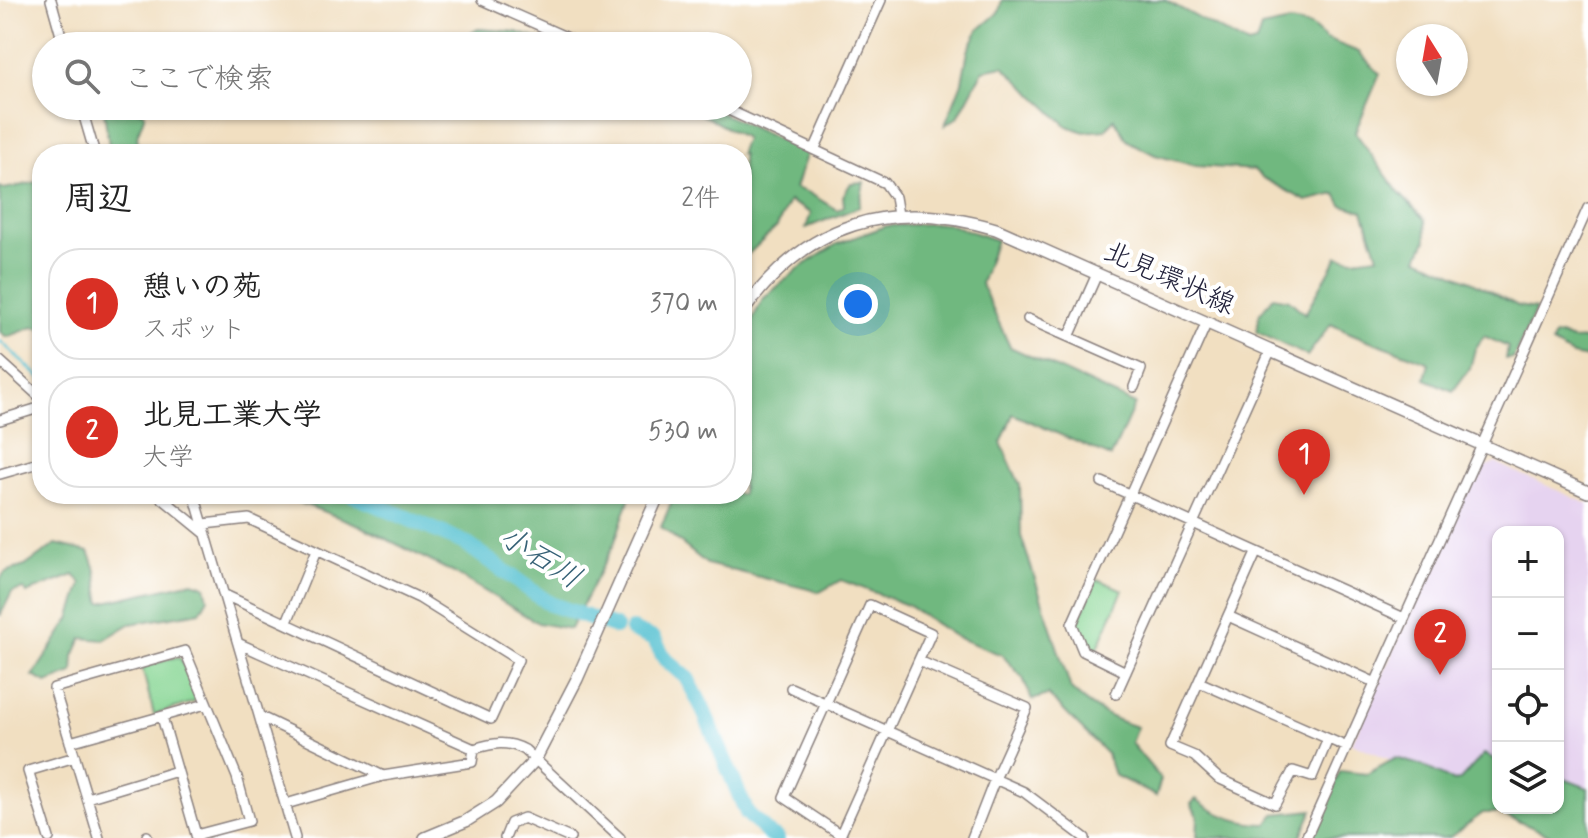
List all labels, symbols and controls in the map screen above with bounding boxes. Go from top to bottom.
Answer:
north arrow [1396,24,1468,96]
search box [32,32,752,120]
icon: search [60,54,104,98]
text: ここで検索 [124,60,274,99]
text: 周辺 [64,177,132,222]
text: 2件 [681,182,720,216]
street label: 北見環状線 [1098,234,1240,324]
text: 憩いの苑 [142,268,262,307]
your location [838,284,878,324]
text: 1 [86,287,98,321]
text: 370 m [650,287,718,321]
text: スポット [142,313,246,347]
text: 北見工業大学 [142,396,322,435]
text: 2 [86,415,98,449]
text: 530 m [648,415,718,449]
pin: 1 [1278,429,1330,495]
text: 大学 [142,441,194,475]
water label: 小石川 [492,518,588,598]
map controls [1492,526,1564,814]
button: + [1492,526,1564,598]
button: − [1492,598,1564,670]
pin: 2 [1414,609,1466,675]
button: locate [1492,670,1564,742]
button: layers [1492,742,1564,814]

